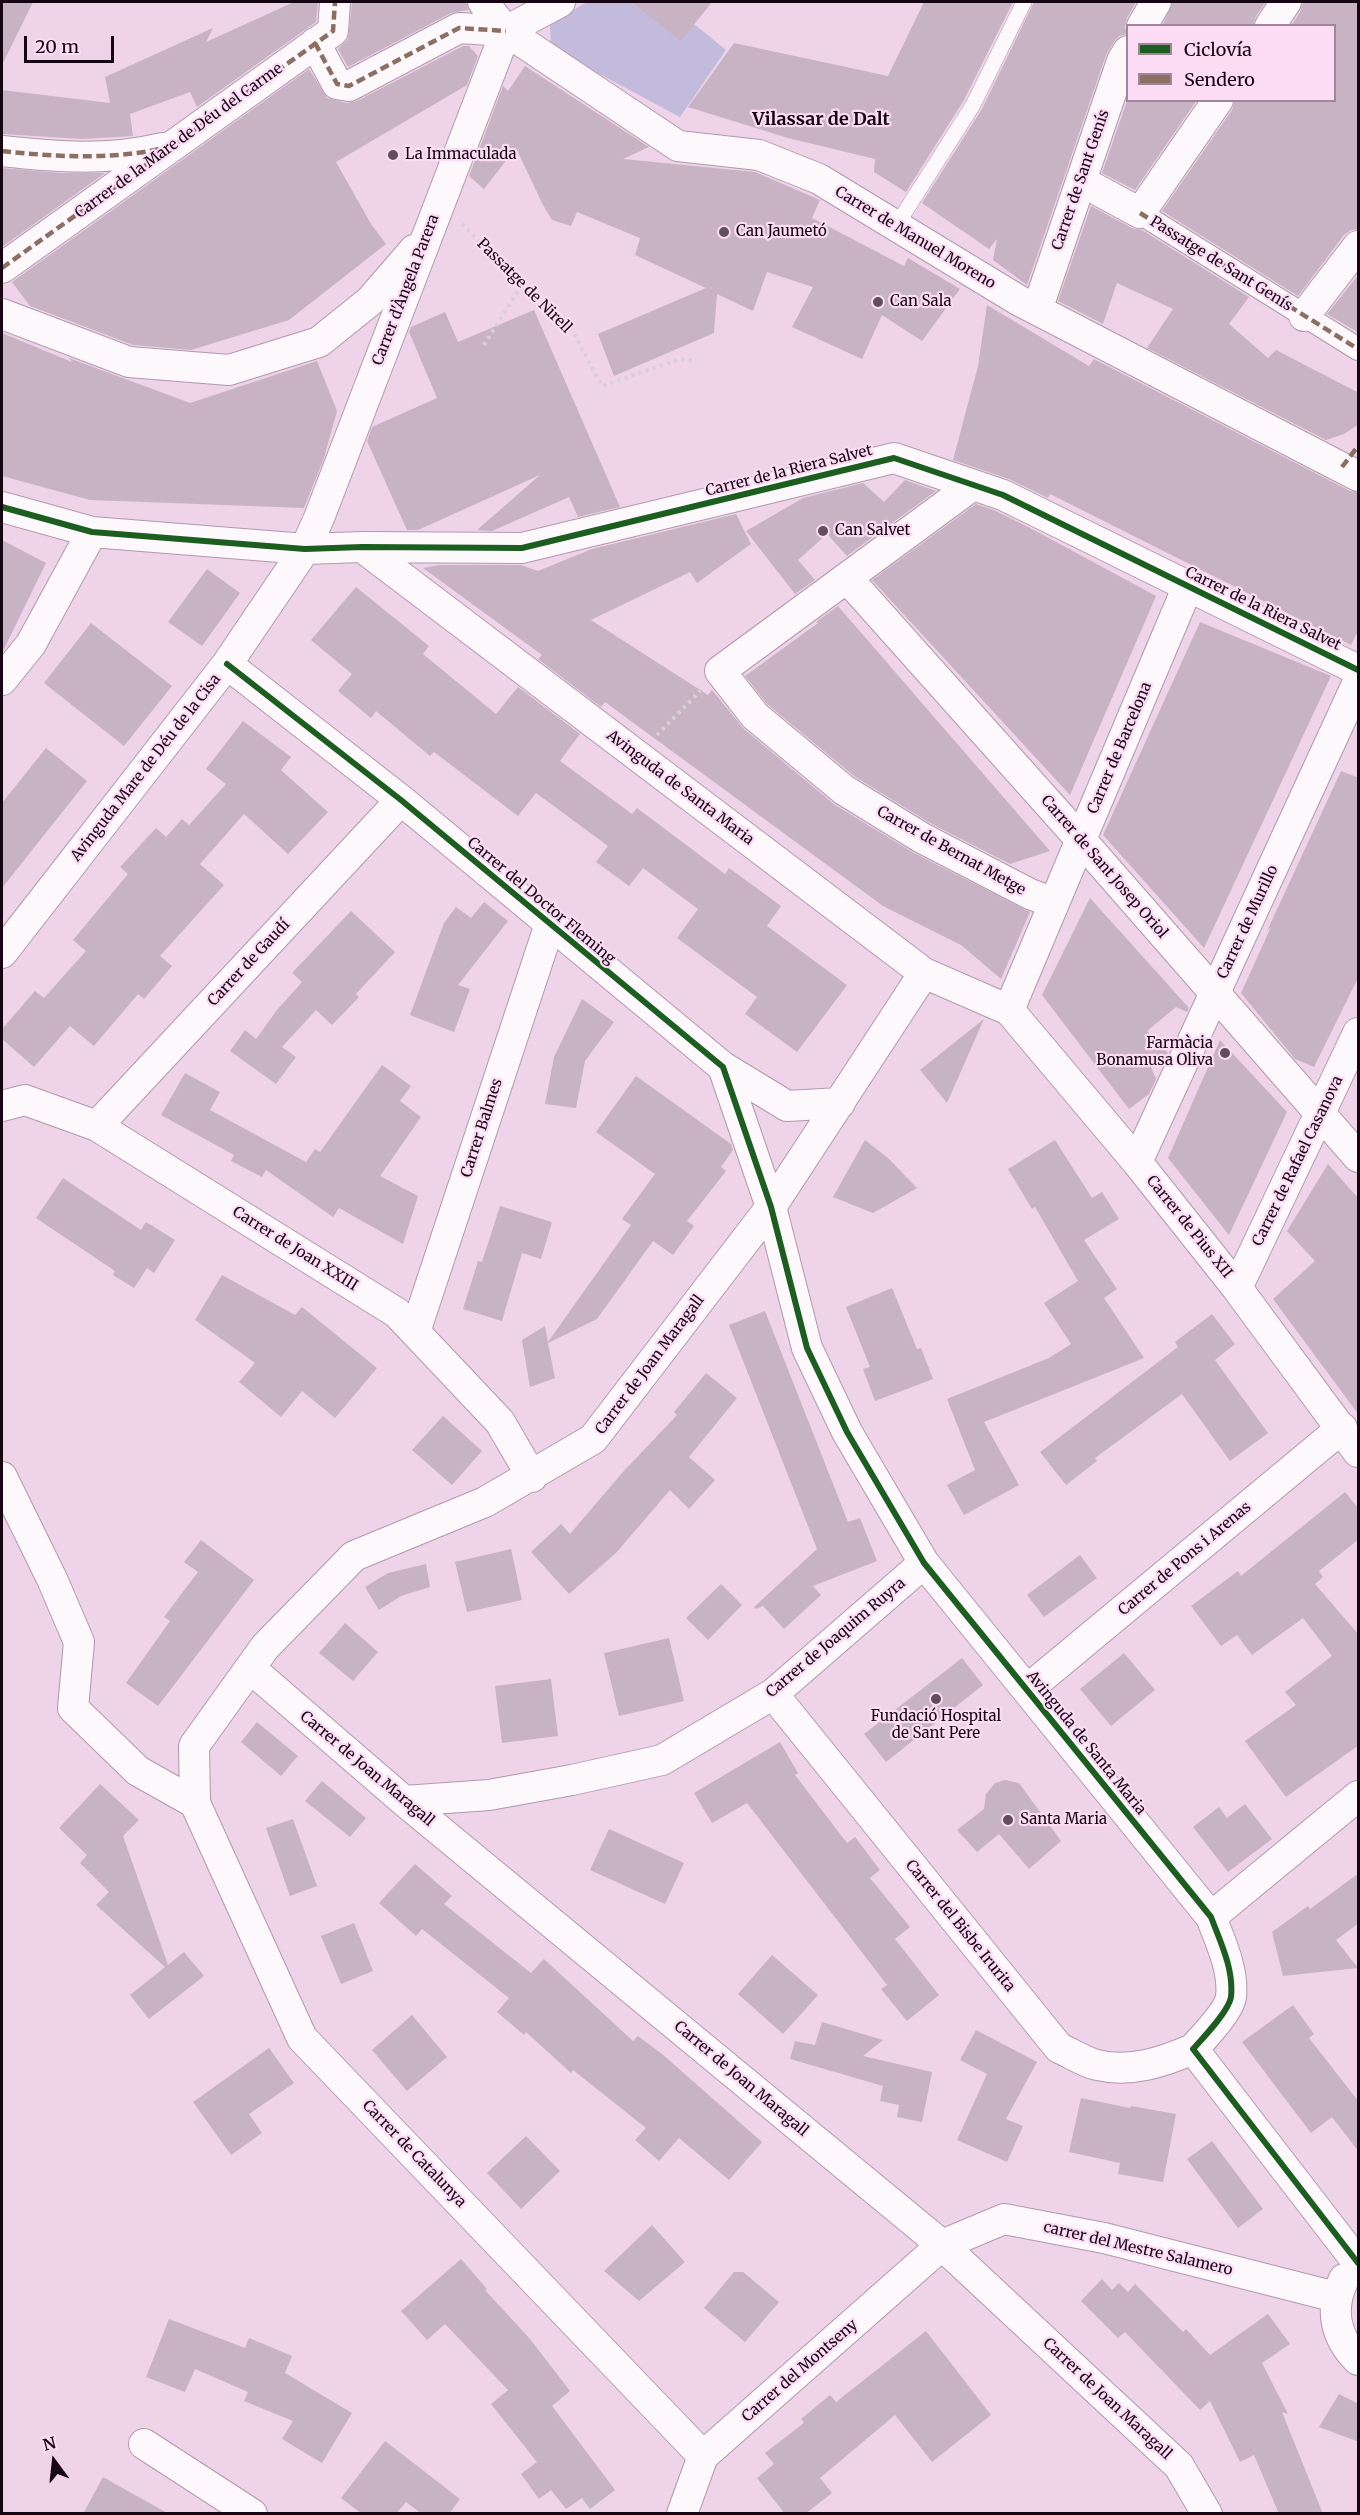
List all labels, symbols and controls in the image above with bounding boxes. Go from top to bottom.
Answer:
scale bar [27,24,117,62]
legend [1126,24,1336,102]
text: 20 m [35,35,79,58]
text: Ciclovía [1184,38,1252,61]
street label: Carrer de la Mare de Déu del Carme [72,60,286,222]
text: Sendero [1184,68,1255,91]
street label: Carrer de Sant Genís [1049,107,1113,253]
district label: Vilassar de Dalt [752,109,890,131]
place label: La Immaculada [405,146,516,164]
marker: La Immaculada [386,148,400,162]
street label: Carrer de Manuel Moreno [832,183,998,293]
street label: Carrer d'Àngela Parera [369,212,443,368]
street label: Passatge de Sant Genís [1147,213,1295,315]
place label: Can Jaumetó [736,223,827,241]
marker: Can Jaumetó [717,225,731,239]
street label: Passatge de Nirell [473,235,575,337]
place label: Can Sala [890,293,951,311]
marker: Can Sala [871,295,885,309]
street label: Carrer de la Riera Salvet [704,442,874,500]
place label: Can Salvet [835,522,910,540]
marker: Can Salvet [816,524,830,538]
street label: Carrer de la Riera Salvet [1182,563,1344,655]
street label: Avinguda Mare de Déu de la Cisa [67,671,225,865]
street label: Carrer de Barcelona [1084,679,1156,817]
street label: Avinguda de Santa Maria [603,727,757,849]
street label: Carrer de Sant Josep Oriol [1037,792,1171,942]
street label: Carrer de Bernat Metge [874,803,1028,899]
street label: Carrer del Doctor Fleming [463,834,619,968]
street label: Carrer de Murillo [1214,862,1282,982]
street label: Carrer de Gaudí [204,916,294,1010]
place label: Farmàcia Bonamusa Oliva [1096,1035,1213,1070]
marker: Farmàcia Bonamusa Oliva [1218,1046,1232,1060]
street label: Carrer de Rafael Casanova [1249,1073,1347,1249]
street label: Carrer Balmes [458,1076,506,1180]
street label: Carrer de Pius XII [1142,1172,1236,1282]
street label: Carrer de Joan XXIII [229,1203,361,1295]
street label: Carrer de Joan Maragall [592,1292,708,1438]
street label: Carrer de Pons i Arenas [1115,1498,1255,1620]
street label: Carrer de Joaquim Ruyra [763,1574,909,1702]
street label: Avinguda de Santa Maria [1022,1668,1150,1818]
marker: Fundació Hospital de Sant Pere [929,1692,943,1706]
street label: Carrer de Joan Maragall [296,1708,438,1830]
place label: Fundació Hospital de Sant Pere [871,1708,1001,1743]
place label: Santa Maria [1020,1811,1107,1829]
marker: Santa Maria [1001,1813,1015,1827]
street label: Carrer del Bisbe Irurita [901,1857,1019,1995]
street label: Carrer de Joan Maragall [670,2018,812,2140]
street label: Carrer de Catalunya [358,2097,470,2211]
street label: carrer del Mestre Salamero [1042,2218,1234,2280]
street label: Carrer del Montseny [739,2316,861,2426]
street label: Carrer de Joan Maragall [1039,2335,1175,2463]
north arrow [24,2431,84,2491]
text: N [41,2432,58,2455]

